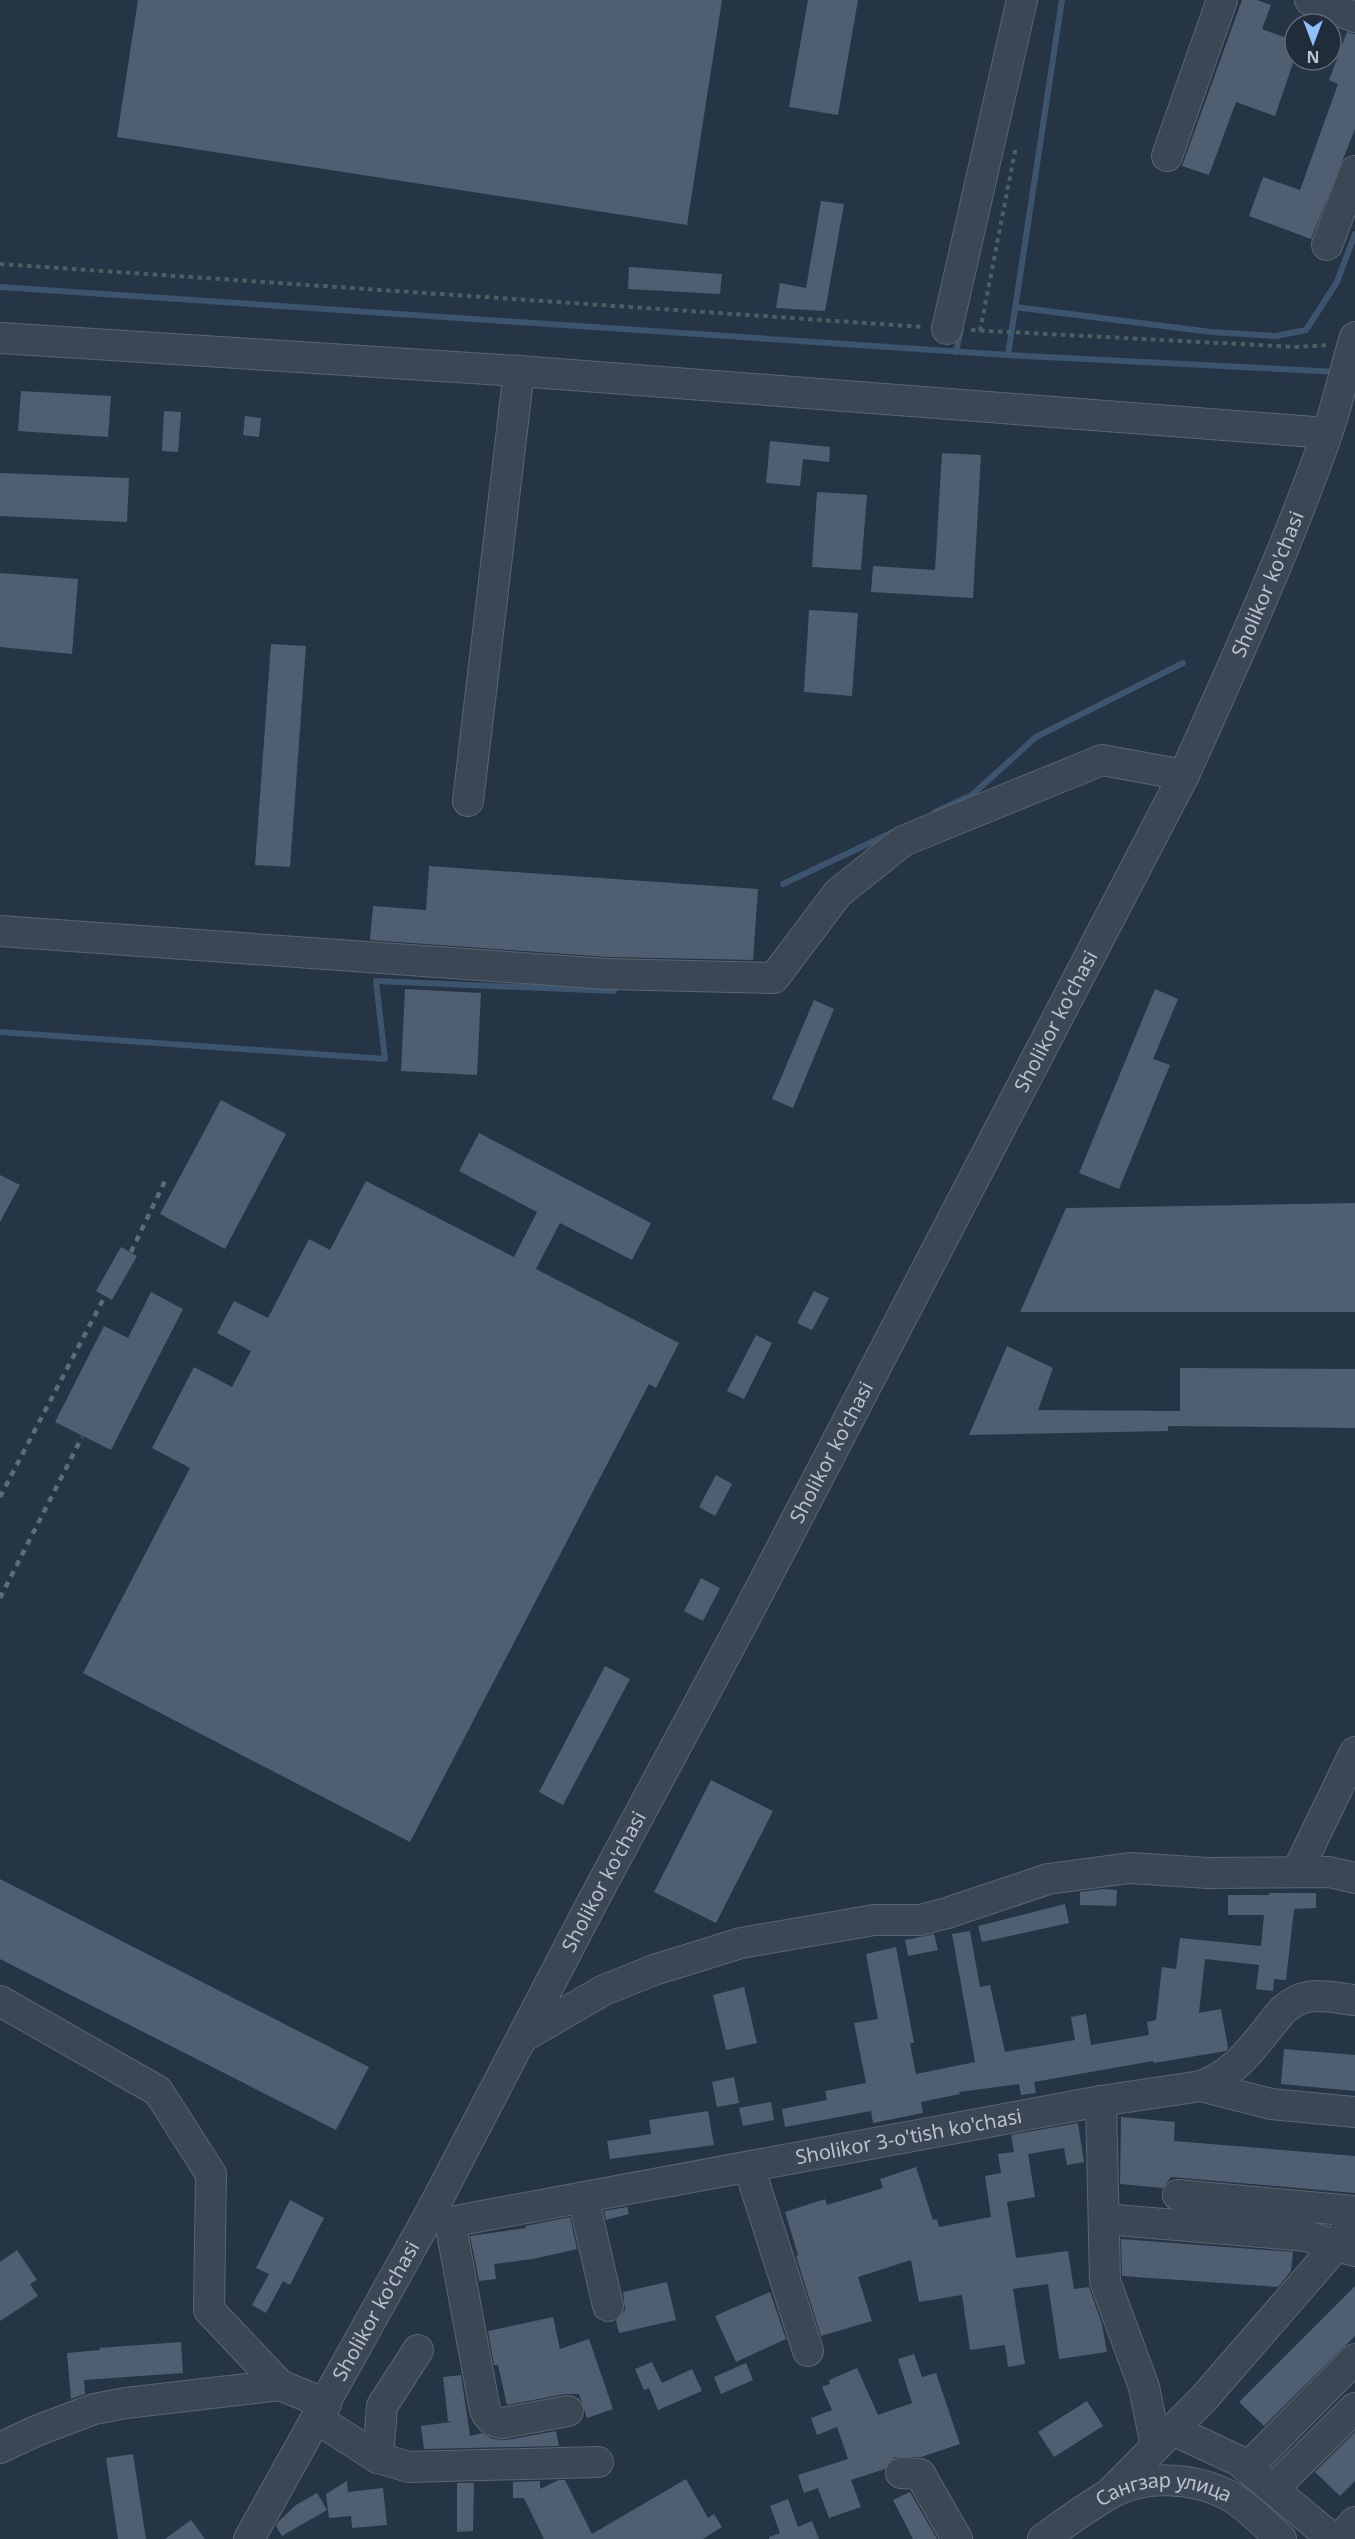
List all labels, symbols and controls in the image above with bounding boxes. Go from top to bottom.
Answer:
north arrow [1283,12,1343,72]
text: N [1306,46,1320,68]
street label: Sholikor ko'chasi [1225,507,1310,661]
street label: Sholikor ko'chasi [1007,946,1103,1096]
street label: Sholikor ko'chasi [783,1377,879,1527]
street label: Sholikor ko'chasi [555,1806,652,1957]
street label: Sholikor 3-o'tish ko'chasi [793,2102,1024,2171]
street label: Sholikor ko'chasi [326,2236,425,2385]
street label: Сангзар улица [1090,2466,1236,2513]

